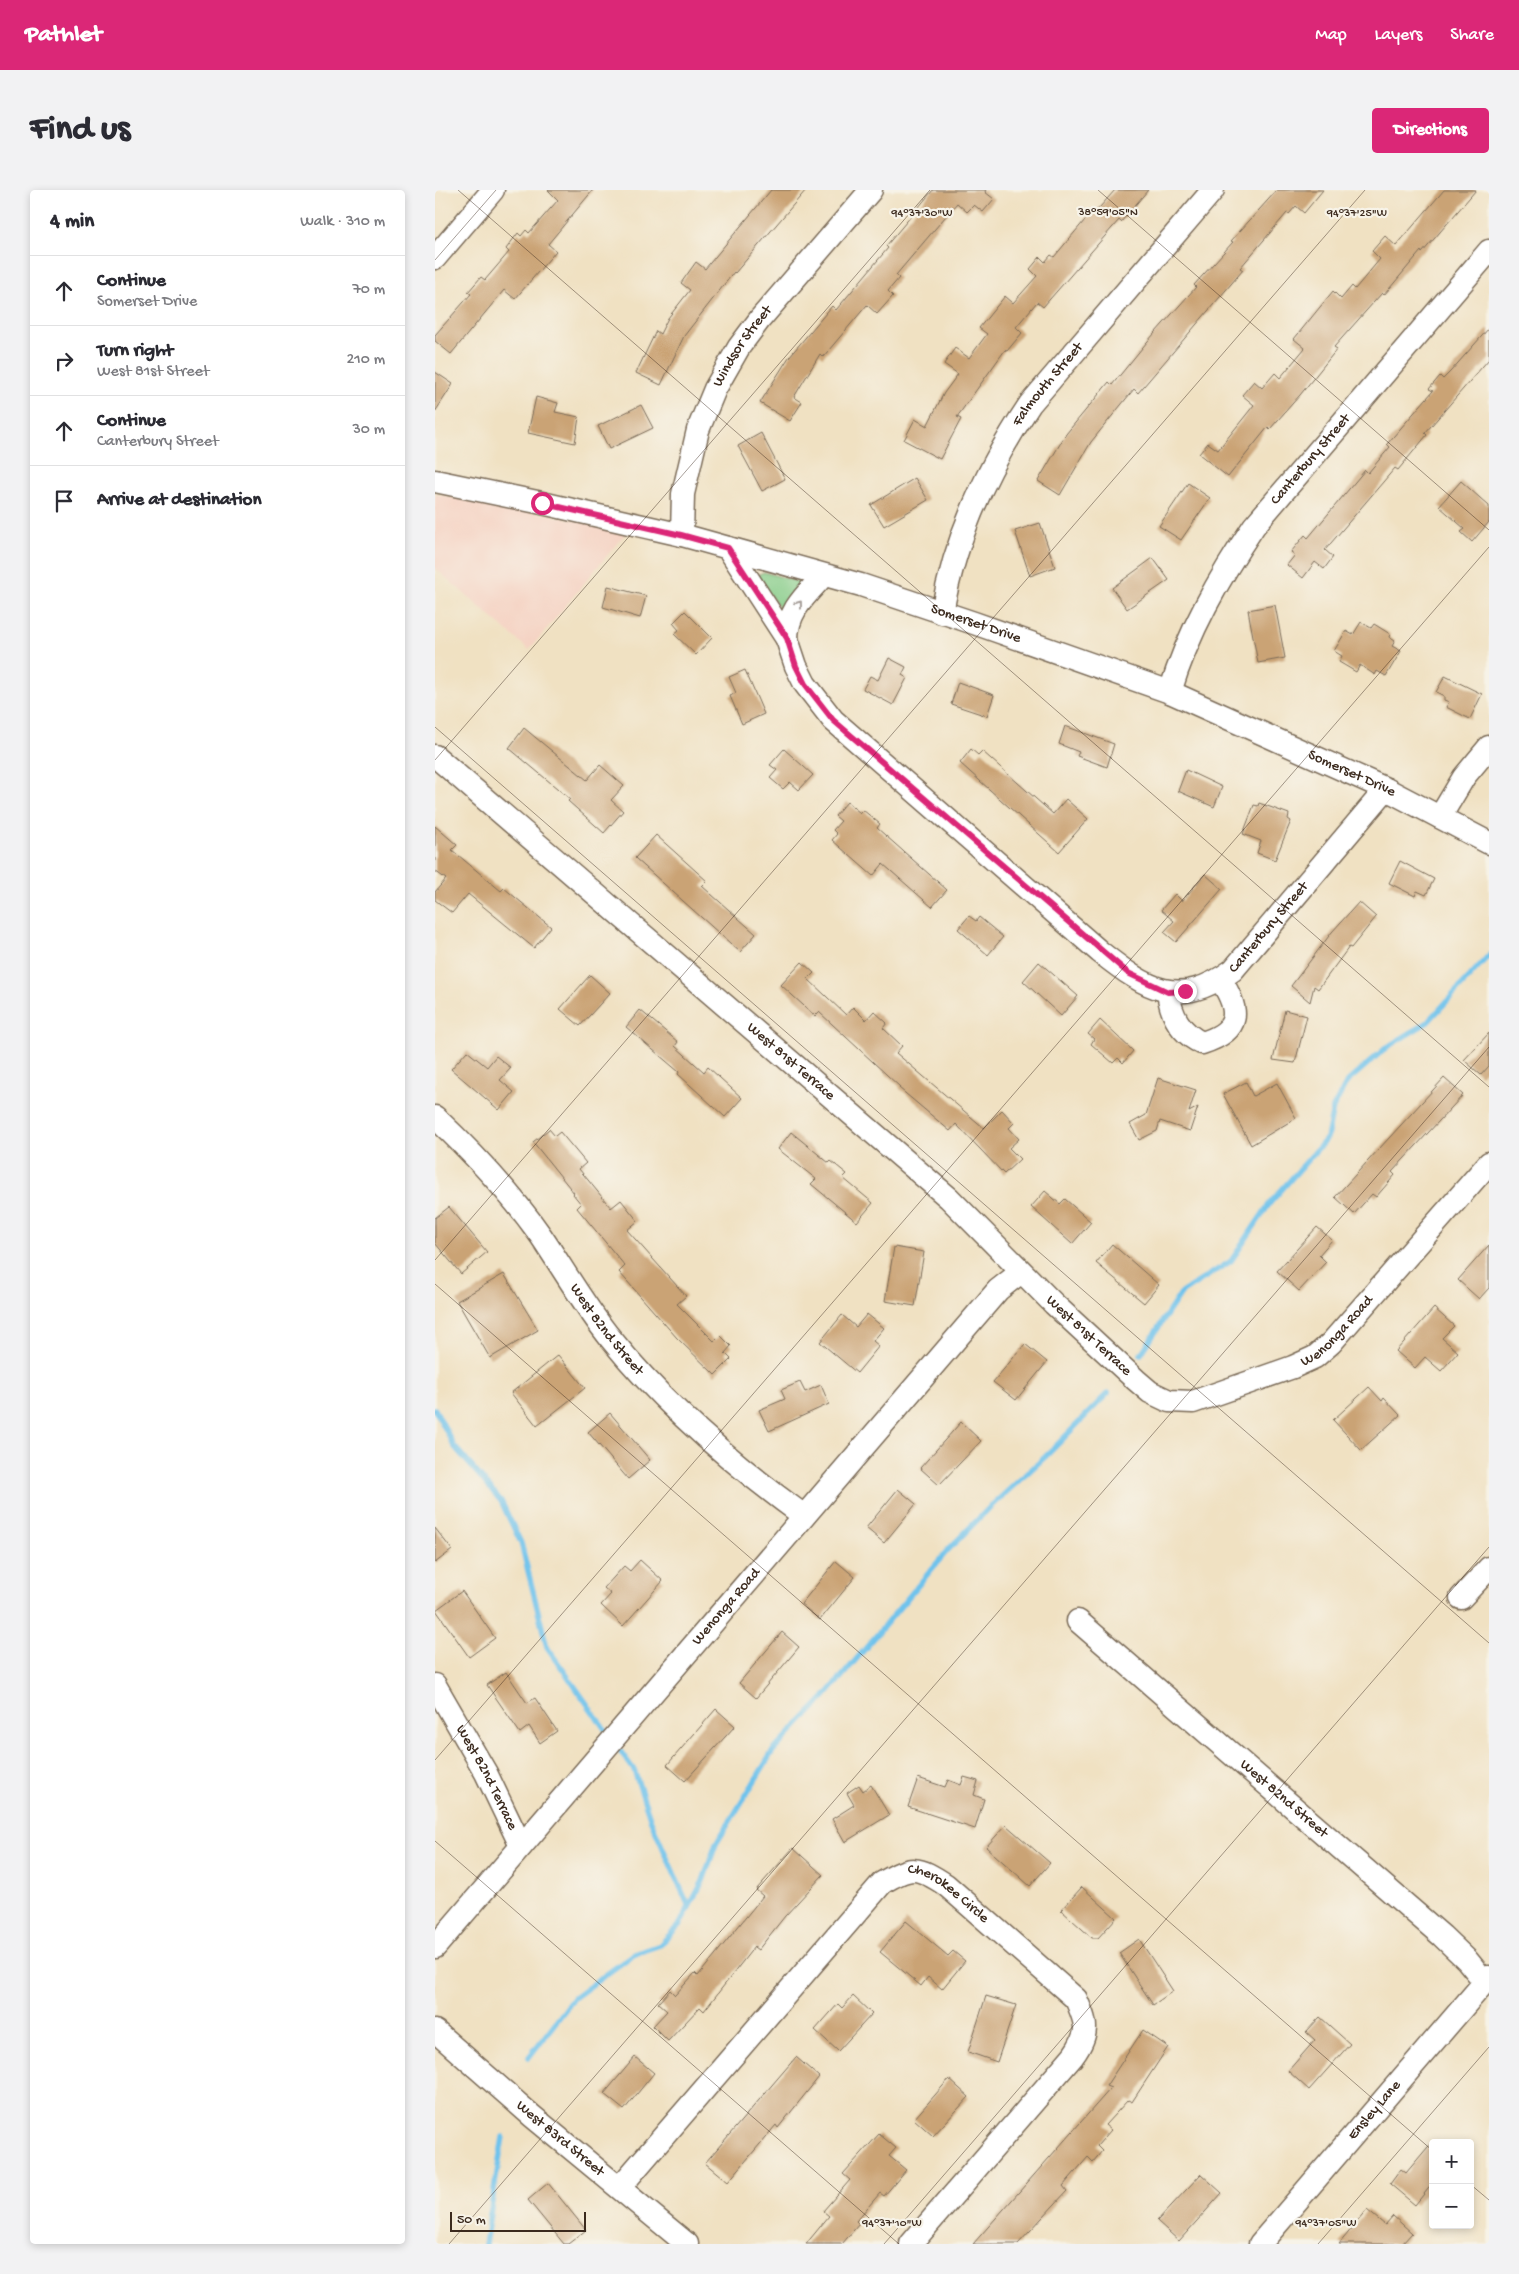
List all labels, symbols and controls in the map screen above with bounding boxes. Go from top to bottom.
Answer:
text: Pathlet [25,21,102,50]
text: Map [1315,25,1347,46]
text: Layers [1375,25,1422,46]
text: Share [1450,25,1494,46]
button: Directions [1372,108,1489,153]
text: Find us [30,110,130,151]
text: 38°59'05"N [1077,206,1138,220]
text: 94°37'30"W [891,207,952,221]
text: 94°37'25"W [1326,207,1387,221]
text: 4 min [50,210,94,235]
text: Walk · 310 m [300,213,385,232]
text: Continue [97,270,166,293]
icon: ahead [50,277,78,305]
text: 70 m [352,281,385,300]
text: Somerset Drive [97,293,197,312]
street label: Windsor Street [709,301,778,390]
street label: Falmouth Street [1008,338,1089,430]
text: Turn right [97,340,173,363]
icon: right [50,347,78,375]
text: 210 m [346,351,385,370]
text: West 81st Street [97,363,209,382]
street label: Canterbury Street [1267,409,1356,509]
text: Continue [97,410,166,433]
icon: ahead [50,417,78,445]
text: 30 m [352,421,385,440]
text: Canterbury Street [97,433,219,452]
icon: arrive [50,487,78,515]
text: Arrive at destination [97,489,261,512]
route start [531,492,554,515]
street label: Somerset Drive [928,600,1024,648]
one-way arrow [793,601,801,610]
street label: Somerset Drive [1305,746,1399,802]
street label: Canterbury Street [1225,877,1314,977]
route end [1174,980,1197,1003]
street label: West 81st Terrace [743,1019,839,1105]
street label: West 82nd Street [566,1281,648,1381]
street label: Wenonga Road [1298,1291,1378,1371]
street label: West 81st Terrace [1042,1292,1135,1380]
street label: Wenonga Road [689,1564,765,1649]
street label: West 82nd Terrace [451,1722,521,1833]
street label: West 82nd Street [1236,1756,1333,1843]
street label: Cherokee Circle [907,1861,993,1927]
street label: Ensley Lane [1344,2077,1405,2144]
street label: West 83rd Street [512,2097,609,2182]
map controls [1429,2139,1474,2229]
button: + [1429,2139,1474,2184]
button: − [1429,2184,1474,2229]
scale bar [450,2209,586,2232]
text: 50 m [457,2212,486,2229]
text: 94°37'10"W [861,2217,922,2231]
text: 94°37'05"W [1295,2217,1356,2231]

